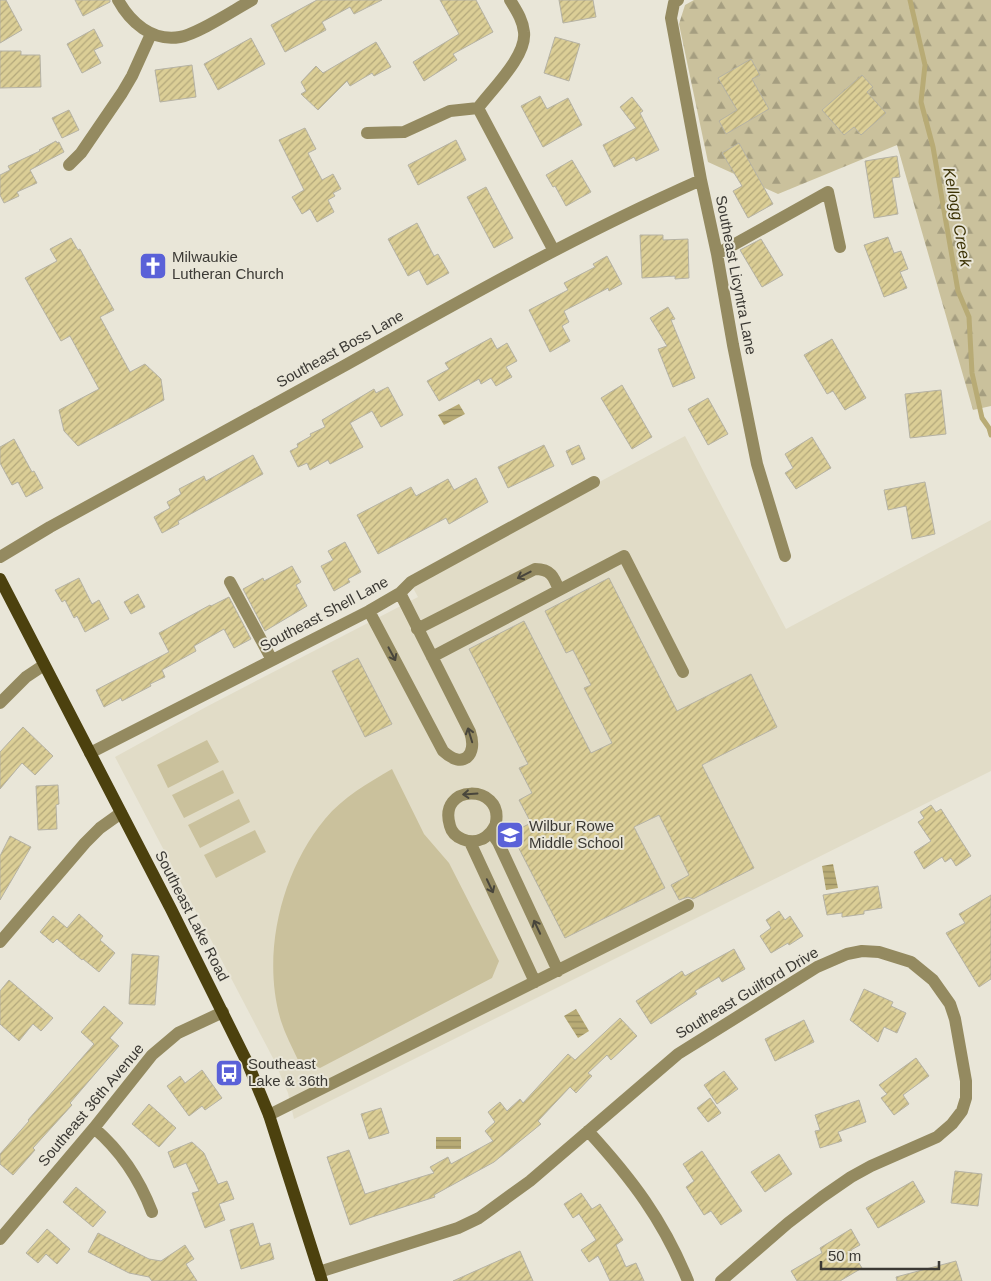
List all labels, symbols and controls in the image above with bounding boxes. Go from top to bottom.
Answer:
water label: Kellogg Creek [940,166,975,269]
street label: Southeast Licyntra Lane [713,194,760,356]
place label: Milwaukie Lutheran Church [172,248,284,282]
church icon: Milwaukie Lutheran Church [138,251,168,281]
street label: Southeast Boss Lane [273,307,406,391]
one-way arrow [516,570,531,580]
street label: Southeast Shell Lane [257,573,391,655]
one-way arrow [387,646,397,661]
one-way arrow [465,727,475,743]
one-way arrow [462,790,478,799]
place label: Wilbur Rowe Middle School [529,817,623,851]
school or university icon: Wilbur Rowe Middle School [495,820,525,850]
street label: Southeast Lake Road [152,848,233,984]
one-way arrow [486,878,495,893]
one-way arrow [532,920,541,935]
street label: Southeast Guilford Drive [672,943,821,1042]
street label: Southeast 36th Avenue [34,1040,147,1169]
place label: Southeast Lake & 36th [248,1055,328,1089]
bus stop icon: Southeast Lake & 36th [214,1058,244,1088]
scale bar [821,1238,938,1270]
text: 50 m [828,1247,861,1264]

